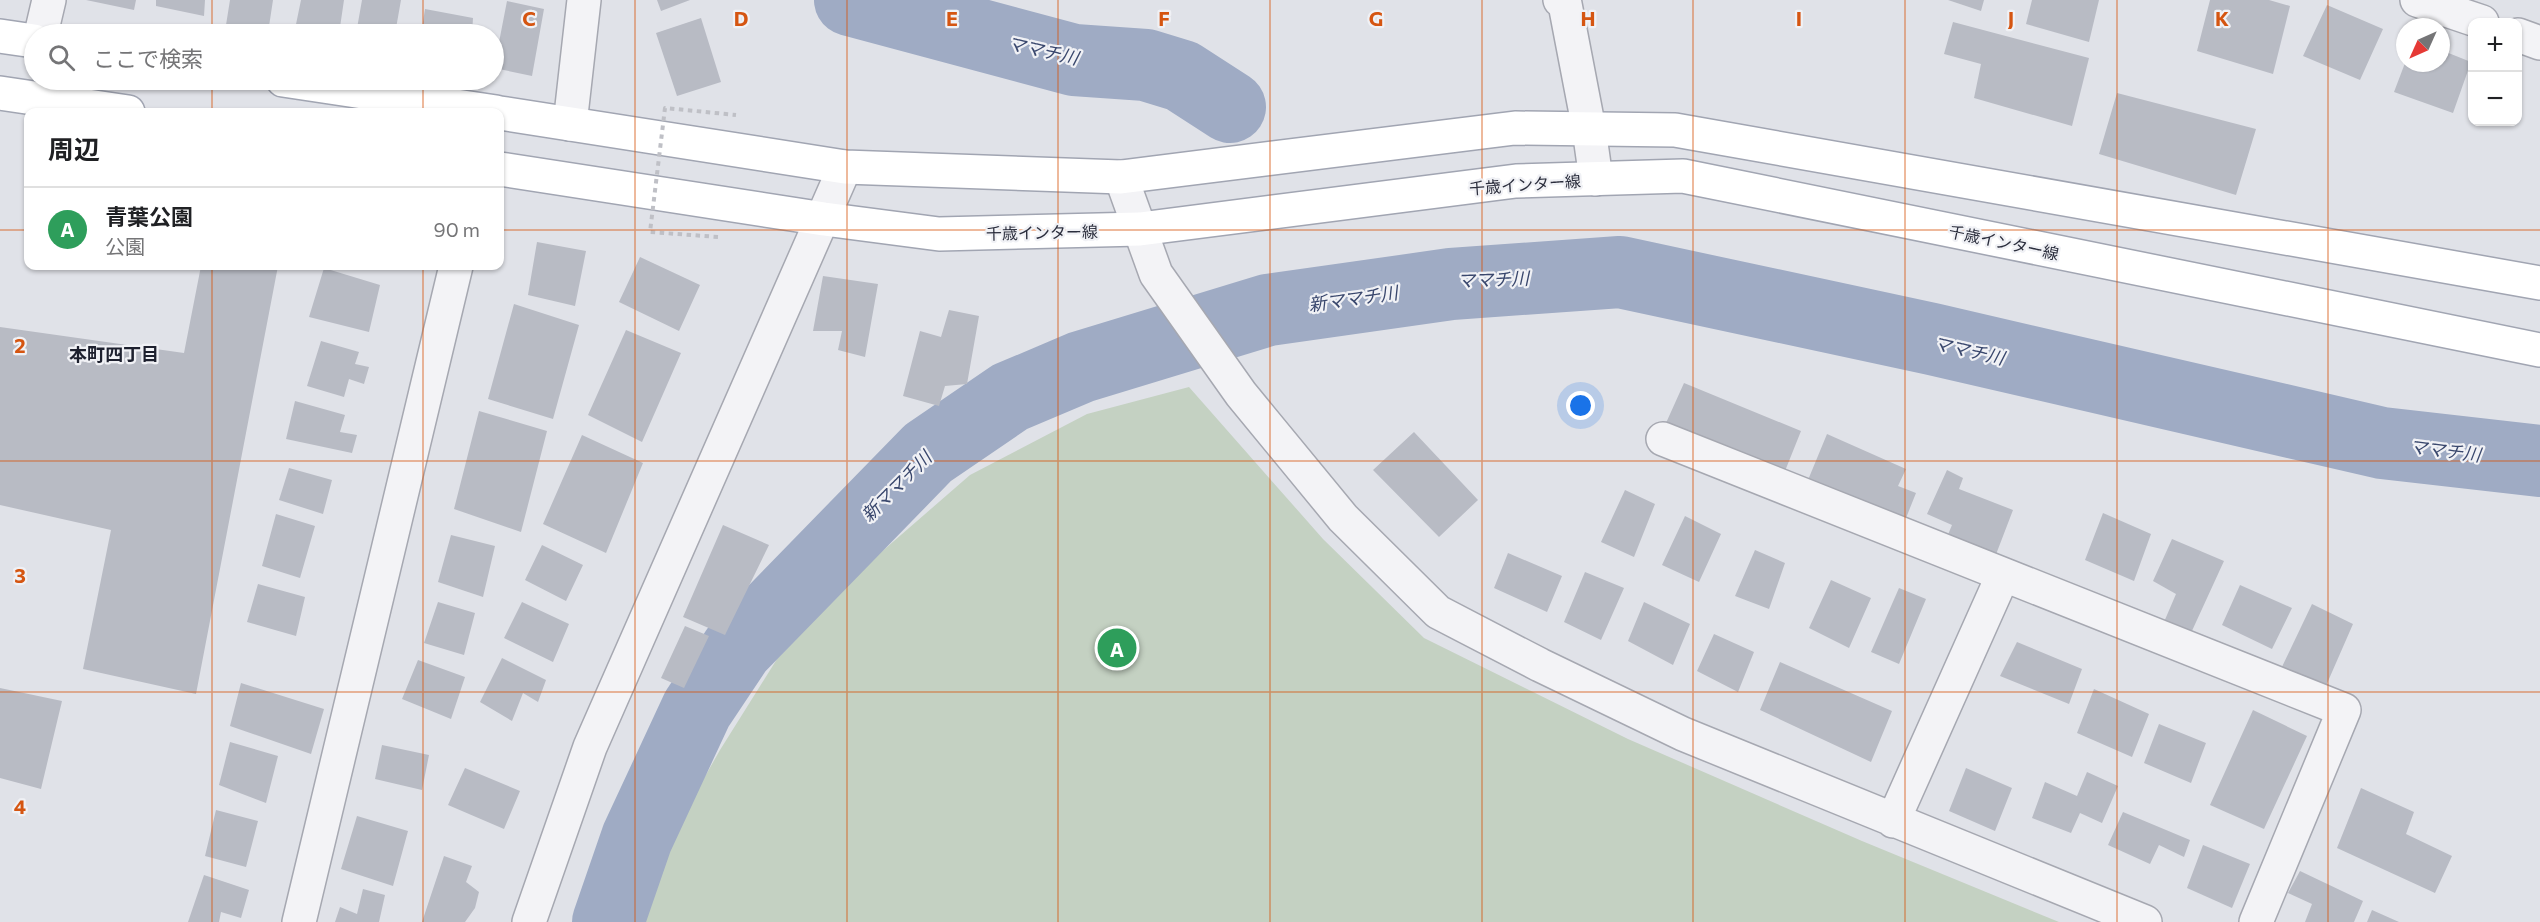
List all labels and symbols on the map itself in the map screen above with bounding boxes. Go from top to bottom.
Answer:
text: C [522,6,536,30]
text: D [734,6,748,30]
text: E [946,6,958,30]
text: F [1158,6,1170,30]
text: G [1369,6,1383,30]
text: H [1581,6,1596,30]
text: I [1796,6,1802,30]
text: J [2008,6,2014,30]
text: K [2215,6,2229,30]
north arrow [2396,18,2450,72]
water label: ママチ川 [1005,31,1083,69]
street label: 千歳インター線 [1468,171,1582,197]
street label: 千歳インター線 [1947,221,2061,263]
street label: 千歳インター線 [986,222,1098,242]
water label: ママチ川 [1457,267,1531,291]
water label: 新ママチ川 [1307,281,1401,315]
water label: ママチ川 [1931,331,2009,369]
text: 2 [14,333,26,357]
district label: 本町四丁目 [69,343,159,365]
your location [1566,391,1595,420]
water label: ママチ川 [2408,435,2484,466]
water label: 新ママチ川 [856,445,937,526]
text: 3 [14,563,26,587]
pin: A [1098,626,1136,670]
text: 4 [14,794,26,818]

